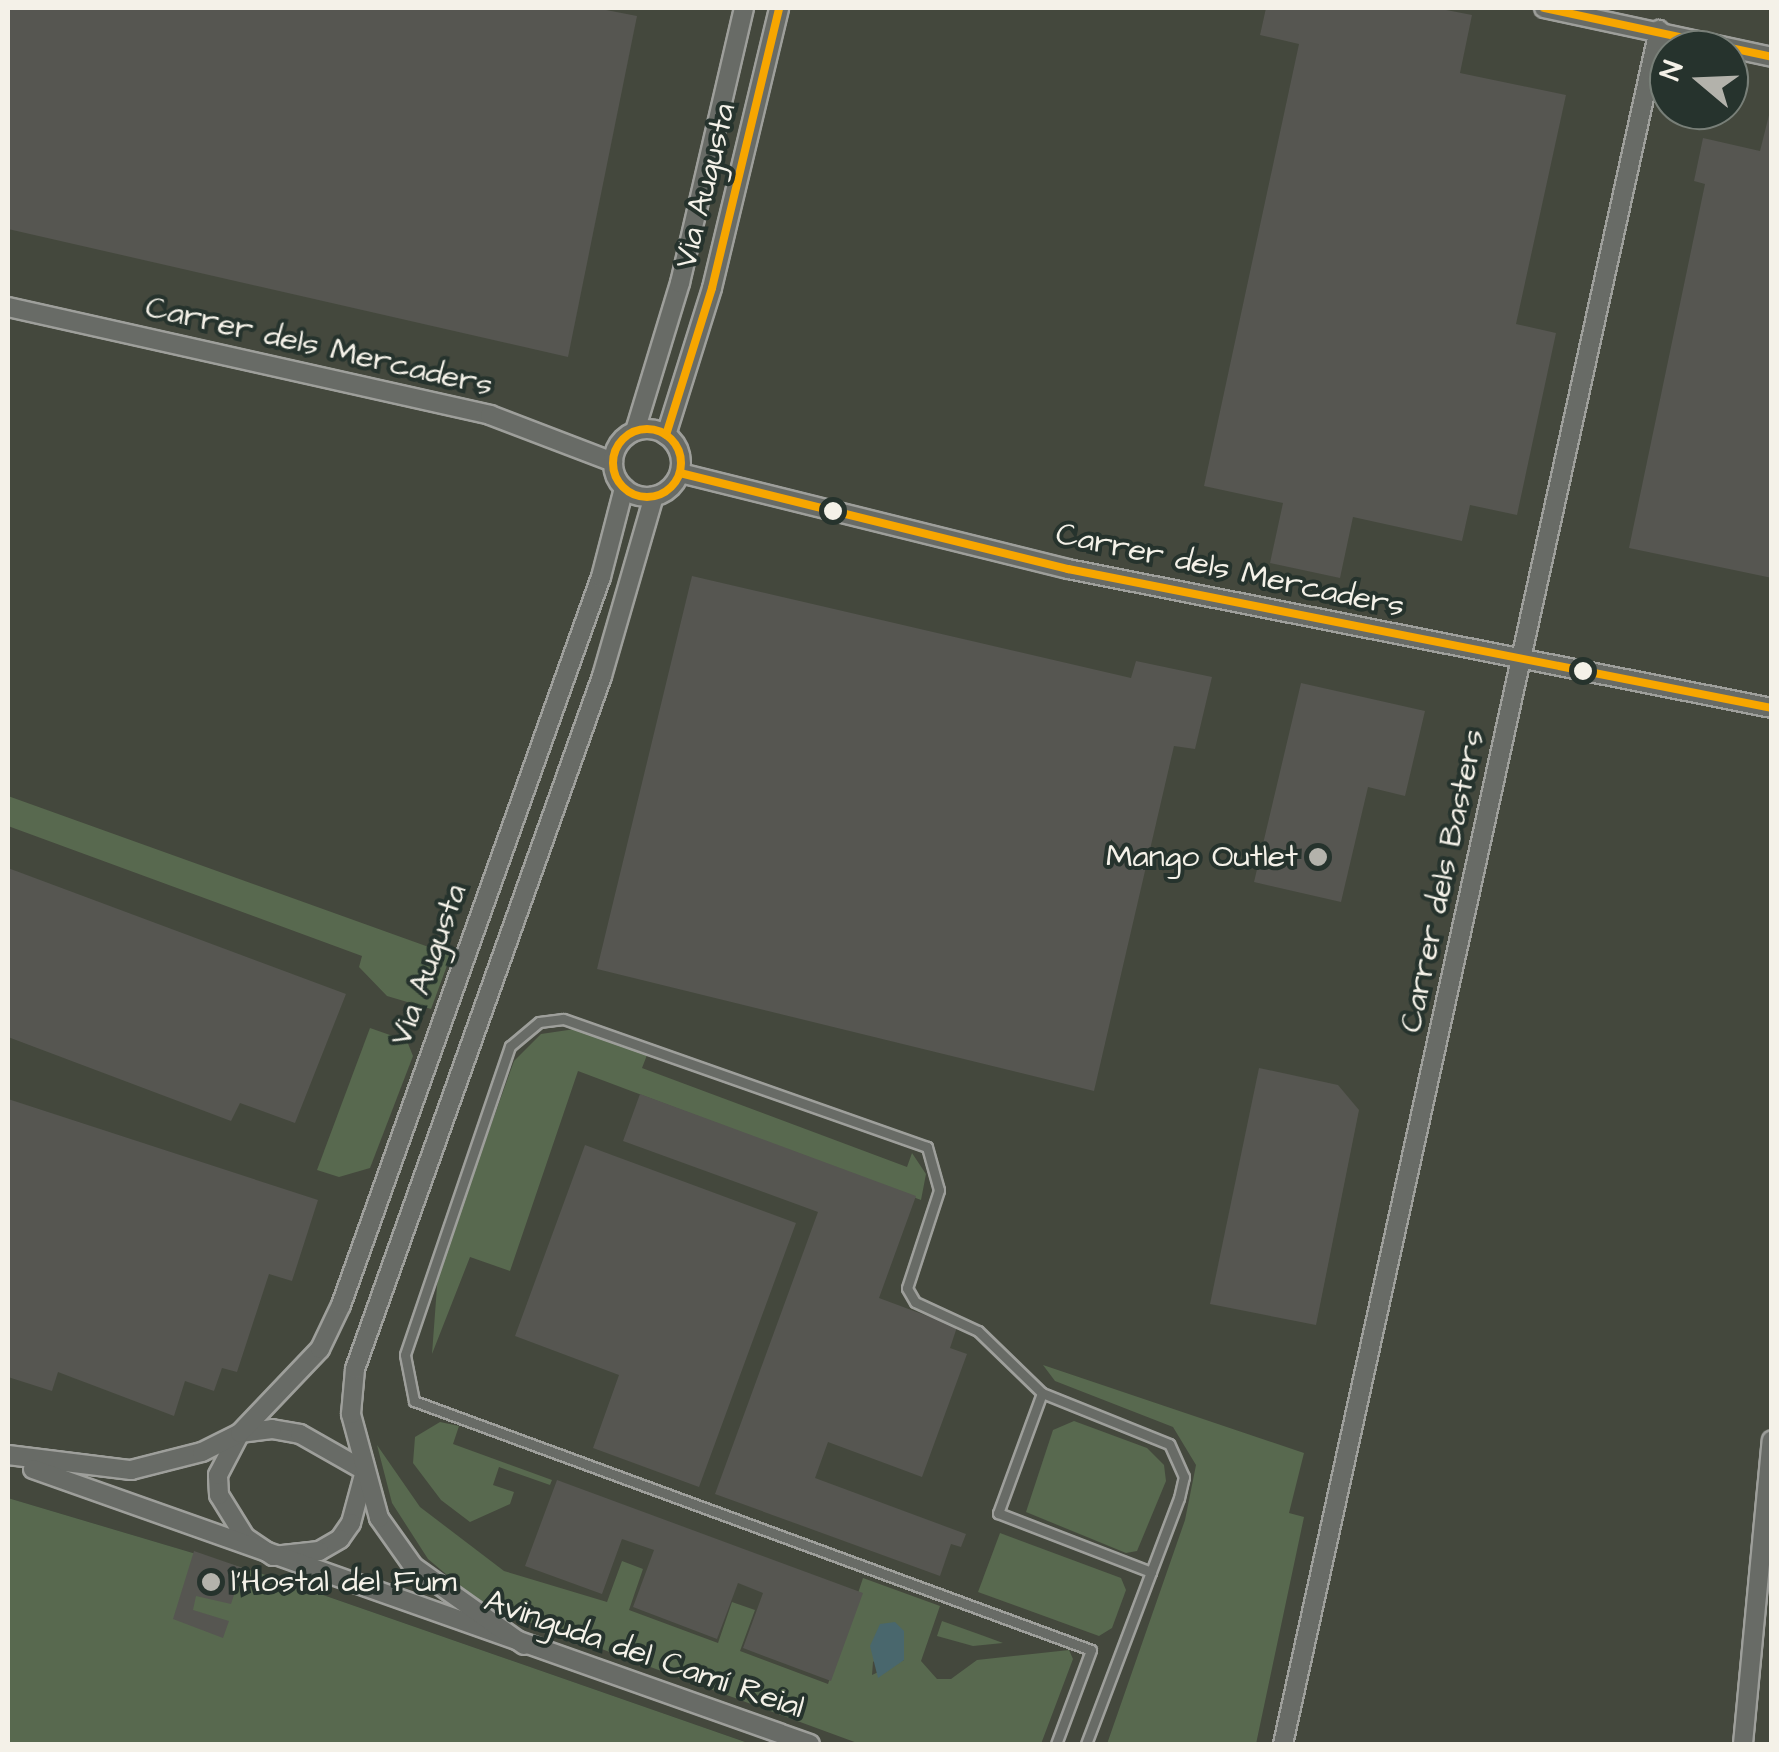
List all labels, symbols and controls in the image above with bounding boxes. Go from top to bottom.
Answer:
north arrow [1649,30,1749,130]
text: N [1651,56,1693,85]
street label: Via Augusta [667,99,745,273]
street label: Carrer dels Mercaders [142,288,496,406]
unlabelled marker [823,501,843,521]
street label: Carrer dels Mercaders [1052,515,1408,627]
unlabelled marker [1573,661,1593,681]
street label: Carrer dels Basters [1392,726,1494,1036]
place label: Mango Outlet [1106,838,1298,876]
marker: Mango Outlet [1307,846,1329,868]
street label: Via Augusta [382,879,476,1051]
place label: l'Hostal del Fum [231,1563,457,1601]
marker: l'Hostal del Fum [200,1571,222,1593]
street label: Avinguda del Camí Reial [479,1582,809,1728]

